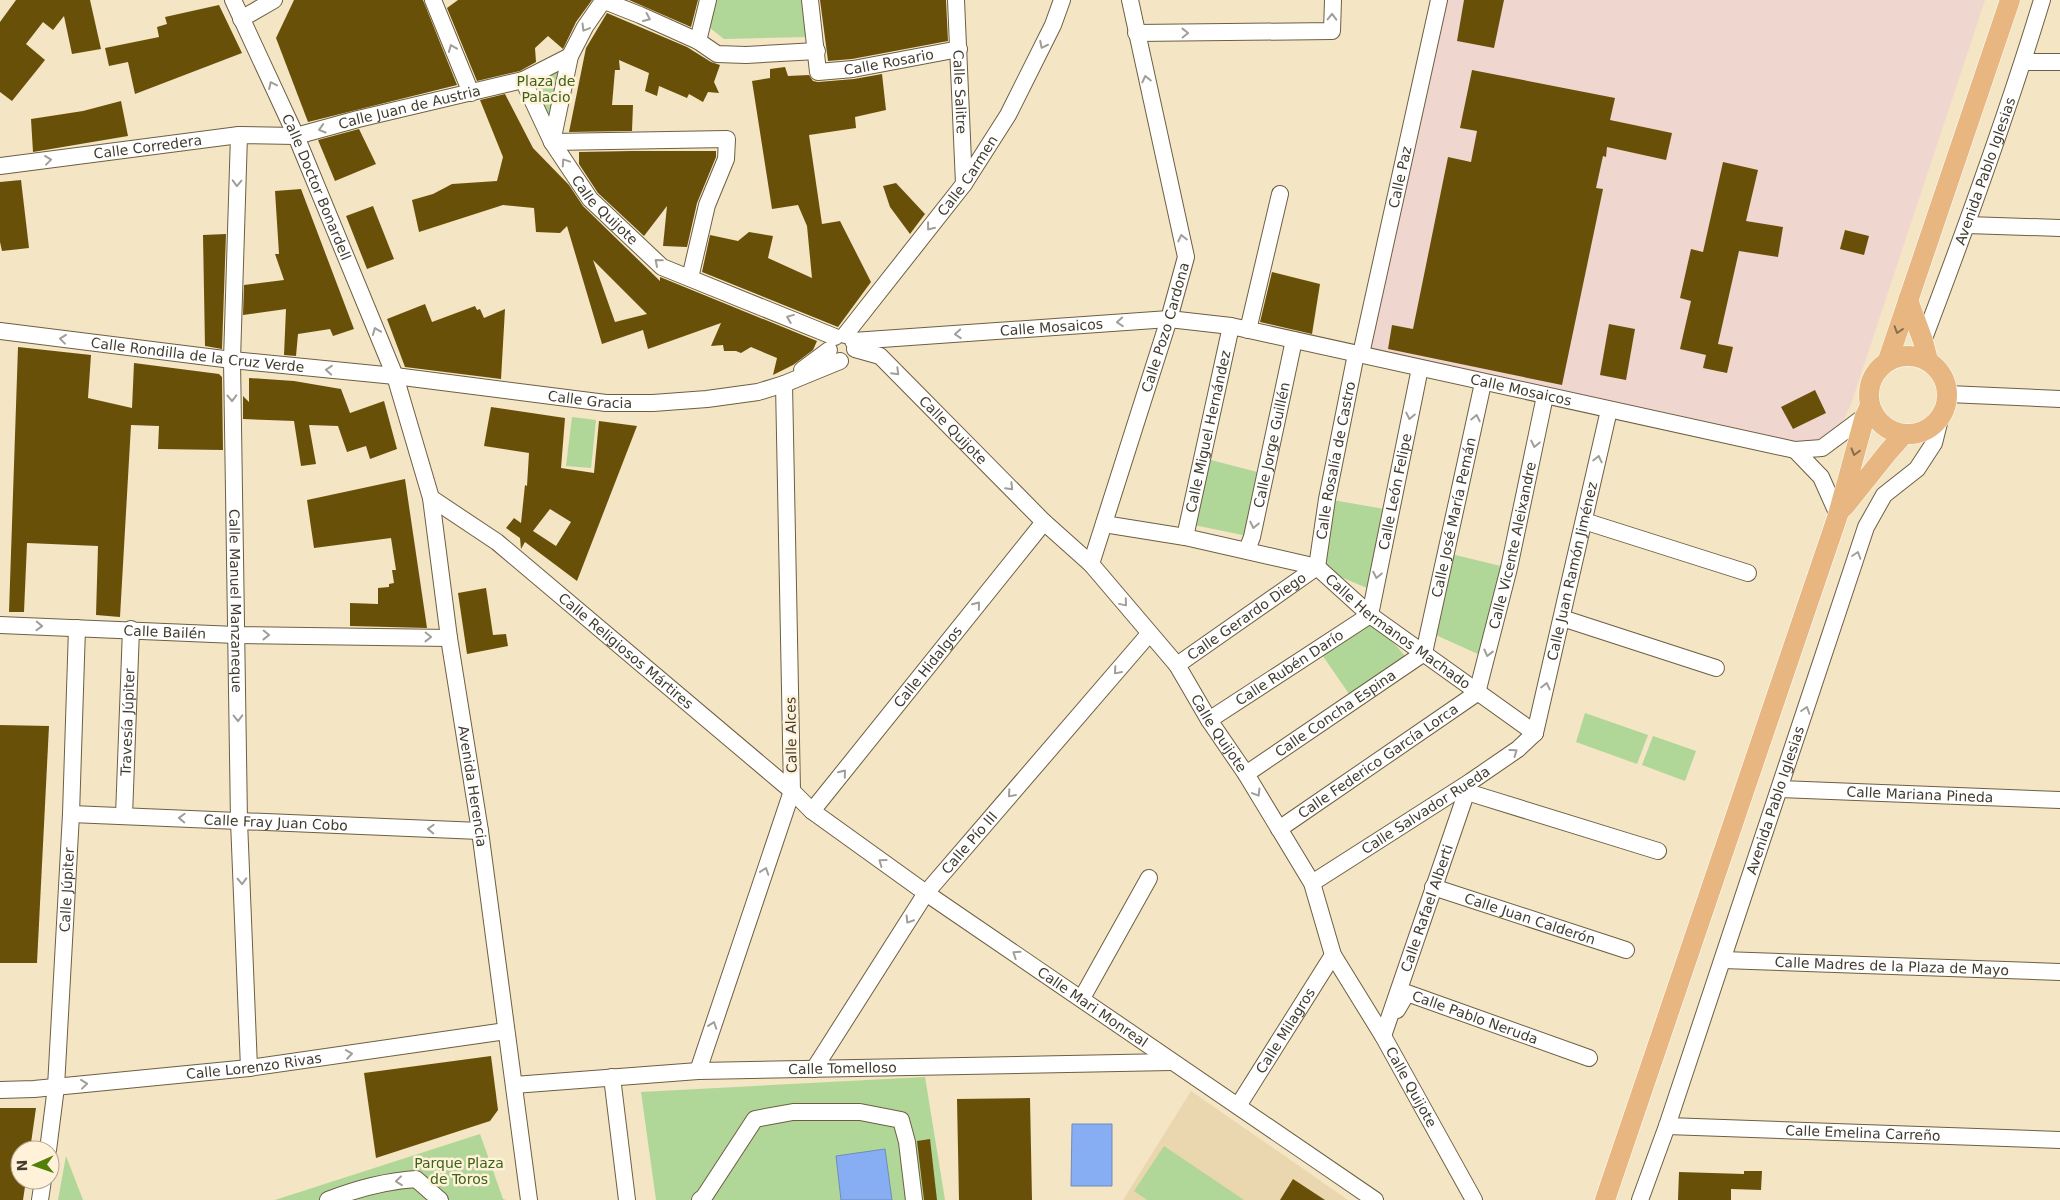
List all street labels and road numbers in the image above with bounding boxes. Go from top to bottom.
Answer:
street label: Calle Rosario [843,46,935,78]
street label: Calle Salitre [950,50,970,134]
street label: Calle Juan de Austria [336,82,482,132]
street label: Avenida Pablo Iglesias [1952,95,2018,247]
street label: Calle Doctor Bonardell [279,111,354,263]
street label: Calle Corredera [93,132,203,162]
street label: Calle Carmen [934,133,1001,219]
street label: Calle Paz [1385,145,1415,210]
street label: Calle Quijote [568,172,641,248]
street label: Calle Pozo Cardona [1138,261,1192,394]
street label: Calle Mosaicos [999,316,1104,339]
street label: Calle Rondilla de la Cruz Verde [90,334,305,375]
street label: Calle Miguel Hernández [1183,349,1233,514]
street label: Calle Mosaicos [1469,371,1573,409]
street label: Calle Rosalía de Castro [1313,380,1358,541]
street label: Calle Jorge Guillén [1250,381,1293,509]
street label: Calle Gracia [547,388,632,411]
street label: Calle Quijote [916,393,990,468]
street label: Calle León Felipe [1375,432,1415,551]
street label: Calle José María Pemán [1428,436,1479,599]
street label: Calle Vicente Aleixandre [1486,460,1539,631]
street label: Calle Juan Ramón Jiménez [1544,480,1600,662]
street label: Calle Manuel Manzaneque [226,509,245,693]
street label: Calle Gerardo Diego [1184,569,1309,663]
street label: Calle Hermanos Machado [1322,571,1473,692]
street label: Calle Religiosos Mártires [555,590,696,712]
street label: Calle Bailén [123,622,207,642]
street label: Calle Hidalgos [890,623,965,711]
street label: Calle Rubén Darío [1232,627,1346,709]
street label: Calle Concha Espina [1272,667,1399,760]
street label: Travesía Júpiter [117,668,138,777]
street label: Calle Quijote [1188,691,1250,775]
street label: Calle Alces [782,697,800,773]
street label: Calle Federico García Lorca [1295,701,1461,822]
street label: Avenida Herencia [455,724,490,848]
street label: Avenida Pablo Iglesias [1743,724,1807,876]
street label: Calle Salvador Rueda [1359,763,1493,857]
street label: Calle Mariana Pineda [1846,784,1994,805]
street label: Calle Pío III [938,808,1001,877]
street label: Calle Fray Juan Cobo [203,812,348,833]
street label: Calle Rafael Alberti [1397,842,1456,974]
street label: Calle Júpiter [57,847,77,933]
street label: Calle Juan Calderón [1462,890,1597,947]
street label: Calle Madres de la Plaza de Mayo [1774,954,2009,978]
street label: Calle Mari Monreal [1034,964,1151,1050]
street label: Calle Milagros [1253,985,1318,1076]
street label: Calle Pablo Neruda [1410,987,1540,1047]
street label: Calle Quijote [1383,1044,1440,1130]
street label: Calle Lorenzo Rivas [185,1050,323,1082]
street label: Calle Tomelloso [788,1059,897,1077]
street label: Calle Emelina Carreño [1785,1122,1941,1144]

